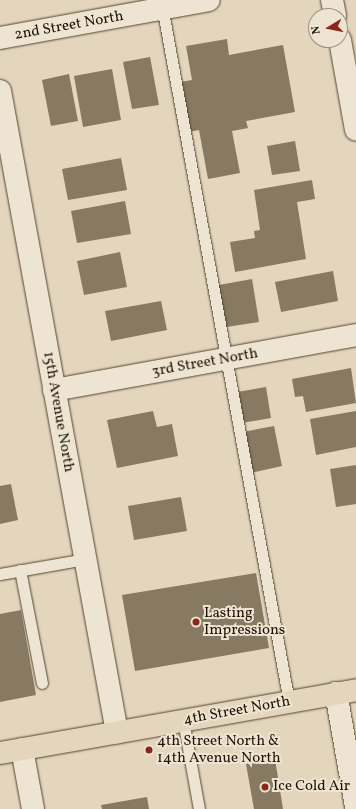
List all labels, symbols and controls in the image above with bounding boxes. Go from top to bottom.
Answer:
street label: 2nd Street North [13,8,125,44]
north arrow [308,8,348,48]
text: N [309,25,325,35]
street label: 3rd Street North [151,345,259,381]
street label: 15th Avenue North [39,350,77,474]
place label: Lasting Impressions [204,604,285,639]
marker: Lasting Impressions [191,617,201,627]
street label: 4th Street North [182,693,292,729]
place label: 4th Street North & 14th Avenue North [157,732,281,767]
marker: 4th Street North & 14th Avenue North [144,745,154,755]
place label: Ice Cold Air [273,778,350,796]
marker: Ice Cold Air [260,782,270,792]

